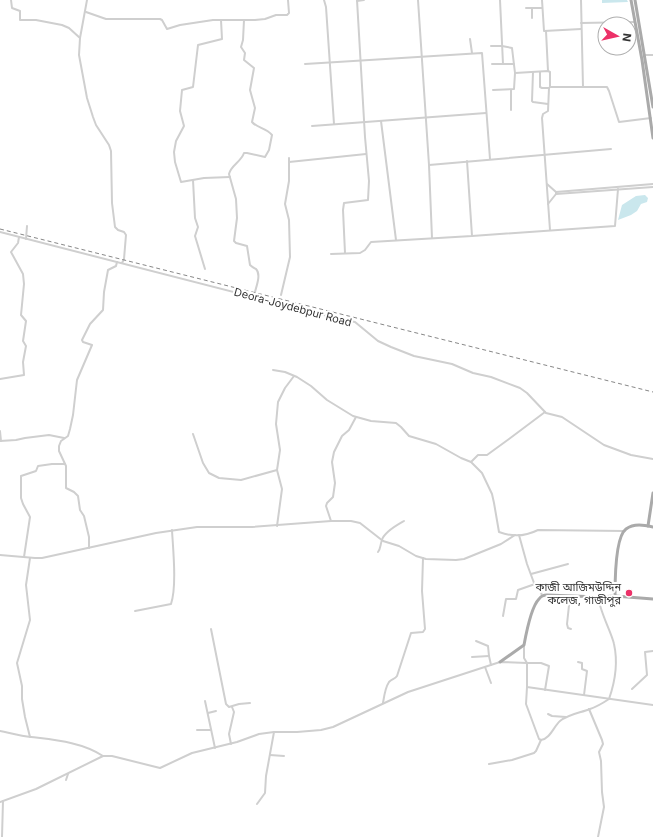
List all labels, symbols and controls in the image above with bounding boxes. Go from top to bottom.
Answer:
north arrow [597,16,637,56]
text: N [619,32,634,43]
street label: Deora-Joydebpur Road [233,285,353,329]
place label: কাজী আজিমউদ্দিন কলেজ, গাজীপুর [535,580,621,607]
marker: কাজী আজিমউদ্দিন কলেজ, গাজীপুর [624,588,634,598]

